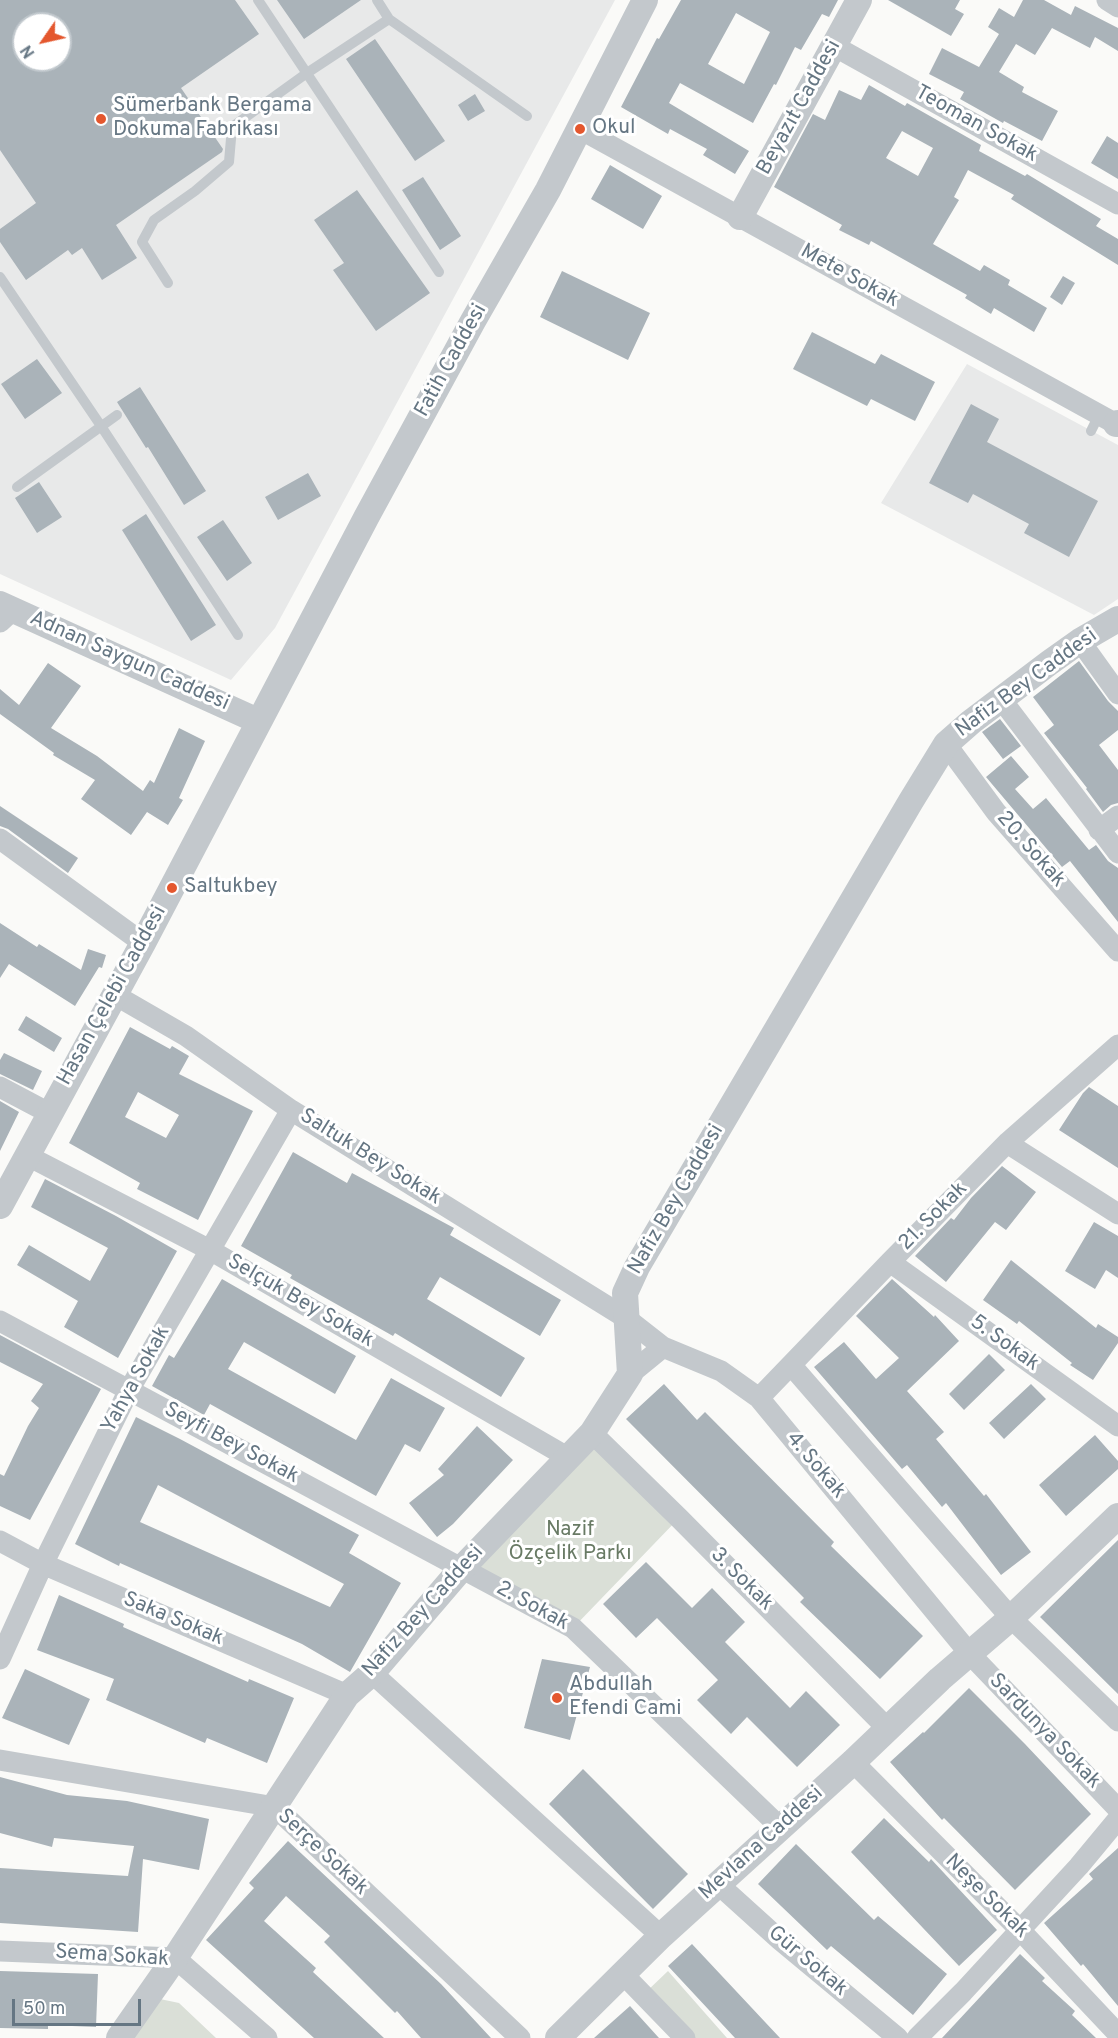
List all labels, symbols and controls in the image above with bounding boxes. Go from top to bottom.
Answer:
north arrow [12,12,72,72]
street label: Beyazıt Caddesi [753,36,847,180]
text: N [17,41,40,61]
street label: Teoman Sokak [910,81,1042,169]
place label: Sümerbank Bergama Dokuma Fabrikası [113,94,312,144]
marker: Sümerbank Bergama Dokuma Fabrikası [94,112,108,126]
place label: Okul [592,116,635,142]
marker: Okul [573,122,587,136]
street label: Mete Sokak [795,240,903,314]
street label: Fatih Caddesi [411,300,493,422]
street label: Adnan Saygun Caddesi [25,607,233,717]
street label: Nafiz Bey Caddesi [951,624,1103,744]
street label: 20. Sokak [990,807,1070,893]
place label: Saltukbey [184,875,278,901]
marker: Saltukbey [165,881,179,895]
street label: Hasan Çelebi Caddesi [53,902,173,1090]
street label: Saltuk Bey Sokak [295,1104,445,1212]
street label: Nafiz Bey Caddesi [624,1121,730,1279]
street label: 21. Sokak [894,1177,974,1257]
street label: Selçuk Bey Sokak [222,1250,378,1354]
street label: 5. Sokak [964,1310,1044,1378]
street label: Yahya Sokak [97,1322,177,1438]
street label: Seyfi Bey Sokak [159,1398,303,1490]
street label: 4. Sokak [780,1427,850,1505]
park label: Nazif Özçelik Parkı [508,1518,632,1568]
street label: Nafiz Bey Caddesi [358,1541,490,1683]
street label: 3. Sokak [704,1543,778,1617]
street label: 2. Sokak [491,1577,573,1637]
street label: Saka Sokak [119,1588,227,1652]
street label: Sardunya Sokak [983,1669,1105,1795]
place label: Abdullah Efendi Cami [569,1673,682,1723]
marker: Abdullah Efendi Cami [550,1691,564,1705]
street label: Mevlana Caddesi [695,1782,829,1906]
street label: Serçe Sokak [271,1805,373,1901]
street label: Neşe Sokak [939,1850,1033,1944]
street label: Gür Sokak [762,1921,852,2003]
street label: Sema Sokak [54,1940,170,1974]
scale bar [15,1987,144,2025]
text: 50 m [23,1998,65,2021]

